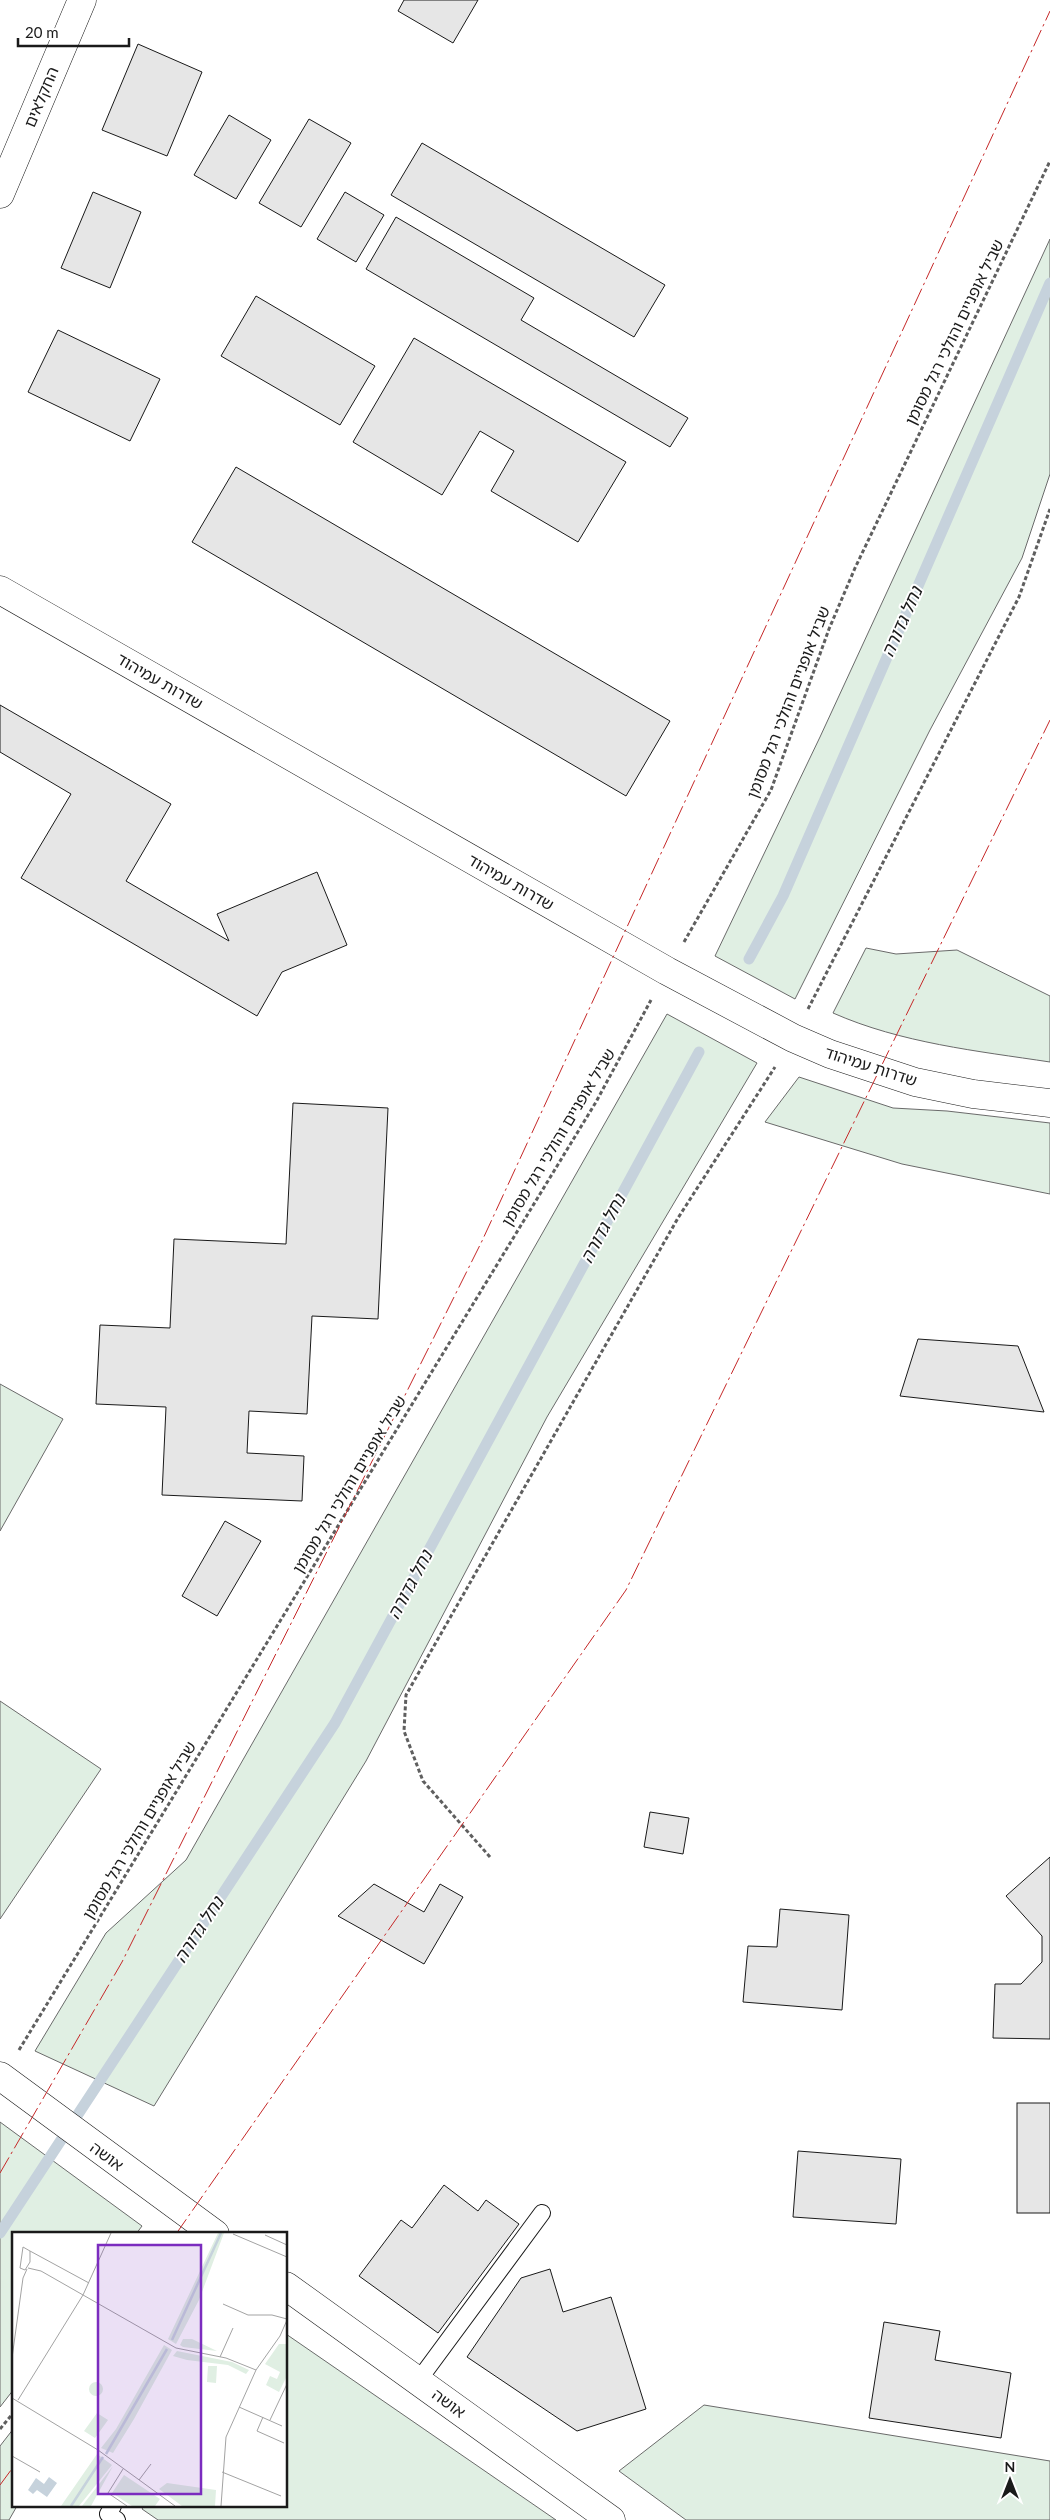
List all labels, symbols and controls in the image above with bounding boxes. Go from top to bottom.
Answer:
scale bar [18,15,129,47]
text: 20 m [25,23,59,41]
street label: החקלאים [19,64,62,130]
street label: שביל אופניים והולכי רגל מסומן [900,236,1007,428]
water label: נחל גדורה [876,582,927,660]
street label: שביל אופניים והולכי רגל מסומן [742,603,833,800]
street label: שדרות עמיהוד [114,648,207,713]
street label: שדרות עמיהוד [465,849,558,914]
street label: שדרות עמיהוד [823,1042,920,1089]
street label: שביל אופניים והולכי רגל מסומן [497,1044,618,1229]
water label: נחל גדורה [575,1189,630,1267]
street label: שביל אופניים והולכי רגל מסומן [288,1391,409,1576]
water label: נחל גדורה [382,1545,437,1623]
street label: שביל אופניים והולכי רגל מסומן [78,1737,199,1922]
water label: נחל גדורה [169,1891,228,1967]
street label: אושה [87,2137,128,2174]
inset map [12,2232,288,2508]
street label: אושה [429,2384,470,2421]
north arrow [985,2455,1035,2505]
text: N [1005,2458,1015,2475]

